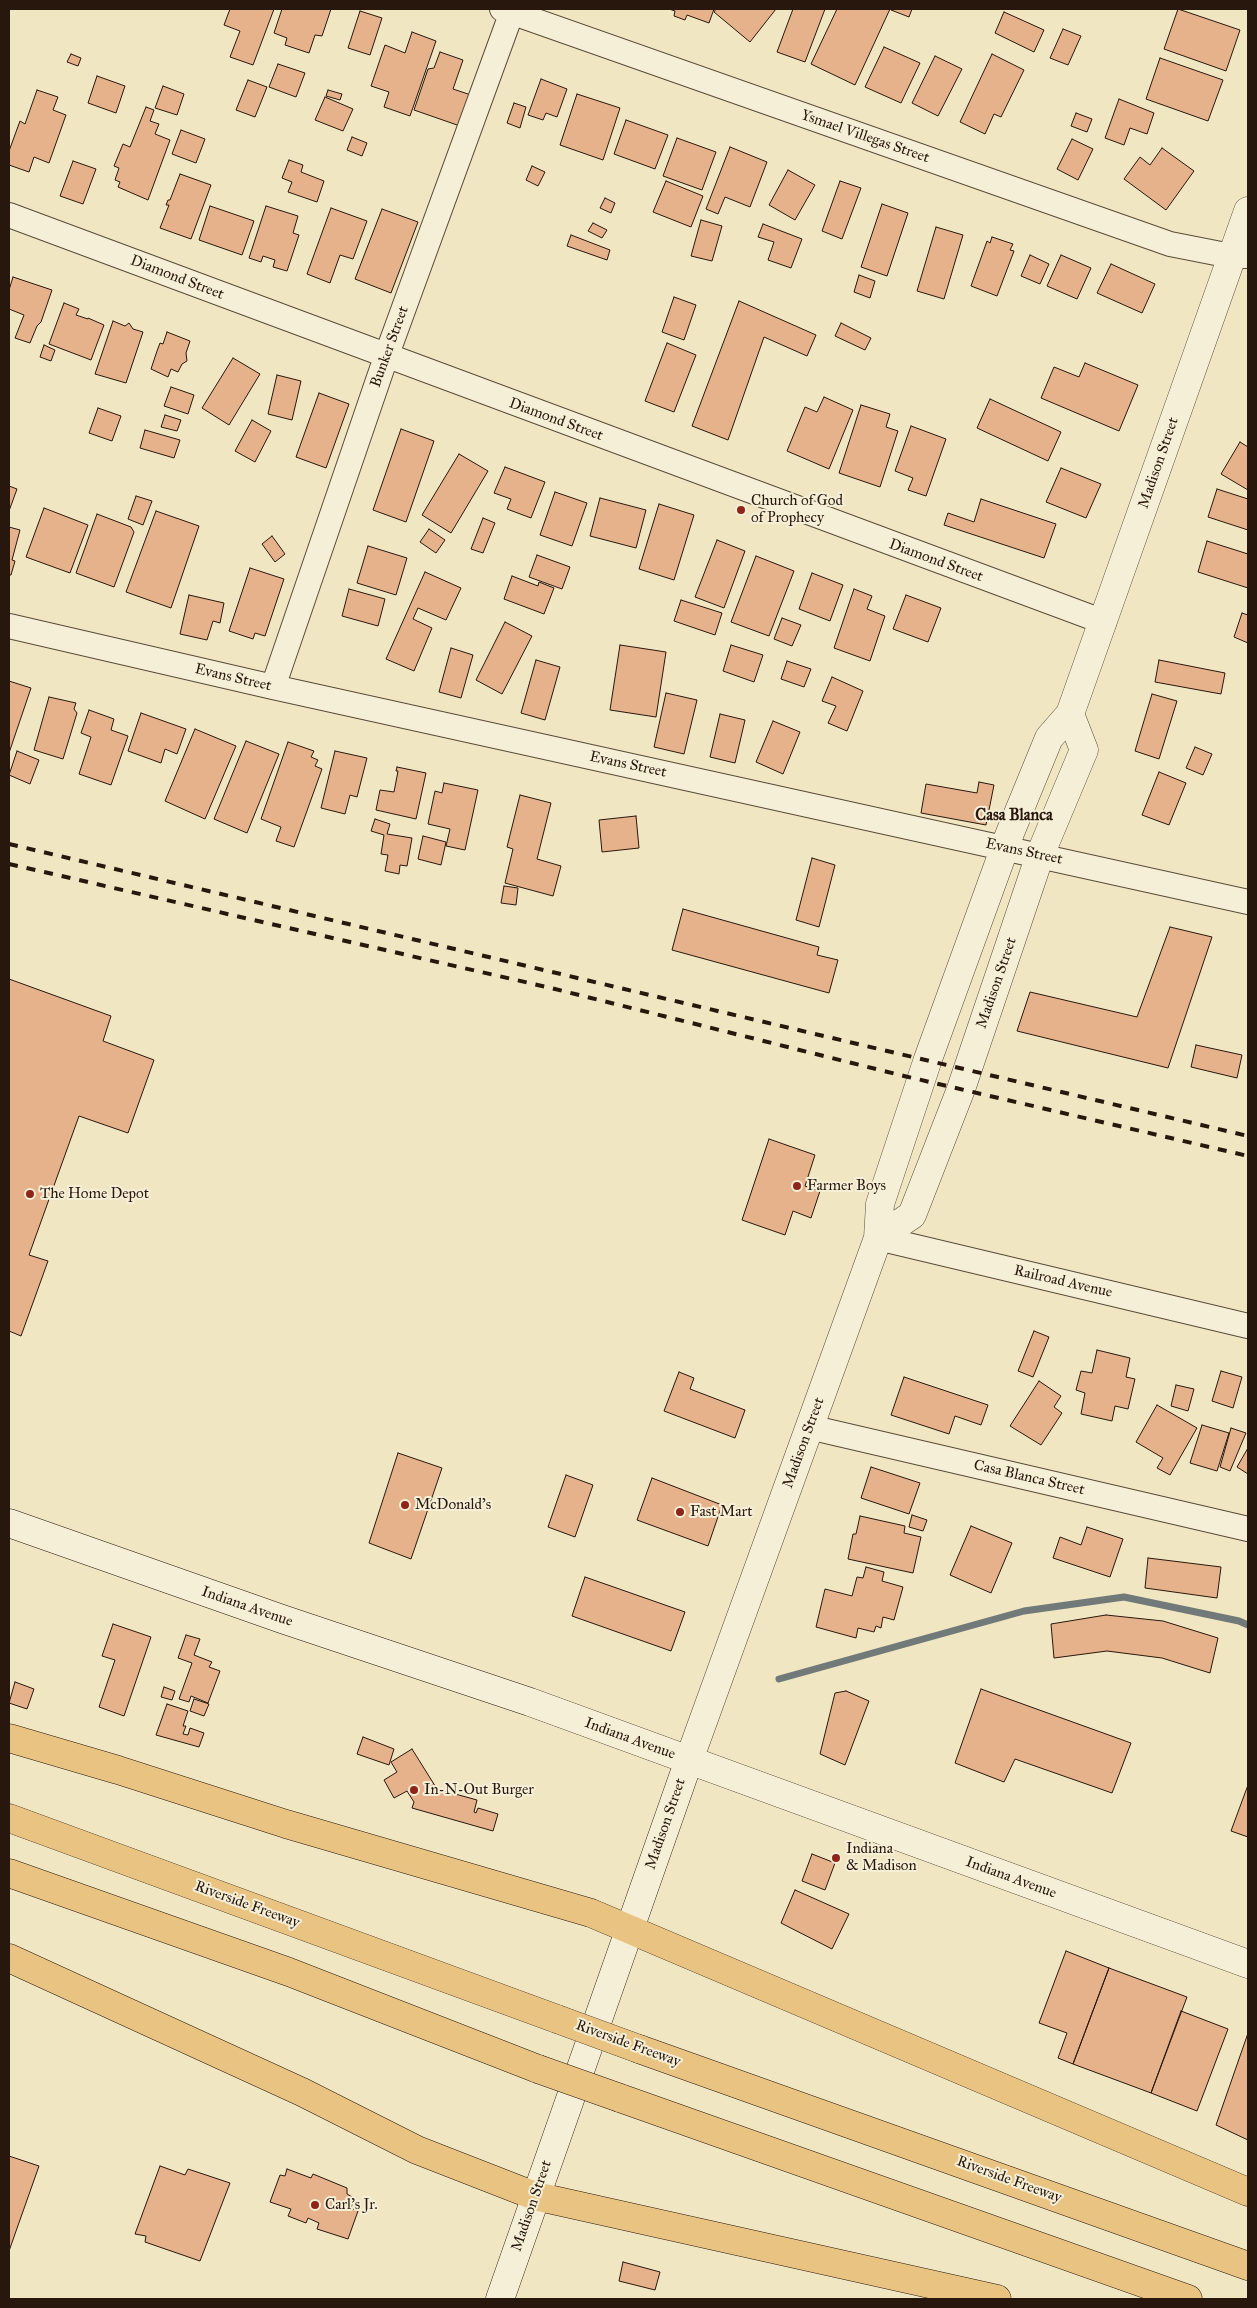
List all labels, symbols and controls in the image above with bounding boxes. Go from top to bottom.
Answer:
street label: Ysmael Villegas Street [798,107,932,167]
street label: Diamond Street [128,252,226,304]
street label: Bunker Street [367,304,413,390]
street label: Diamond Street [507,395,605,445]
street label: Madison Street [1135,415,1183,511]
place label: Church of God of Prophecy [751,492,843,527]
marker: Church of God of Prophecy [735,504,747,516]
street label: Diamond Street [887,536,985,586]
street label: Evans Street [193,660,273,696]
street label: Evans Street [588,748,668,782]
district label: Casa Blanca [975,806,1053,826]
street label: Evans Street [984,835,1064,869]
street label: Madison Street [973,935,1021,1031]
place label: Farmer Boys [807,1177,886,1195]
marker: Farmer Boys [791,1180,803,1192]
place label: The Home Depot [40,1185,149,1203]
marker: The Home Depot [24,1188,36,1200]
street label: Railroad Avenue [1012,1262,1114,1302]
street label: Madison Street [779,1395,829,1491]
street label: Casa Blanca Street [972,1457,1086,1499]
place label: McDonald's [415,1496,491,1514]
marker: McDonald's [399,1499,411,1511]
place label: Fast Mart [690,1503,753,1521]
marker: Fast Mart [674,1506,686,1518]
street label: Indiana Avenue [199,1583,295,1631]
street label: Indiana Avenue [582,1714,678,1764]
street label: Madison Street [642,1776,690,1872]
place label: In-N-Out Burger [424,1781,534,1799]
marker: In-N-Out Burger [408,1784,420,1796]
place label: Indiana & Madison [846,1840,917,1875]
marker: Indiana & Madison [830,1852,842,1864]
street label: Indiana Avenue [963,1853,1059,1903]
street label: Riverside Freeway [192,1878,302,1932]
street label: Riverside Freeway [573,2017,683,2071]
street label: Riverside Freeway [954,2153,1064,2207]
street label: Madison Street [508,2158,556,2254]
place label: Carl's Jr. [325,2196,378,2214]
marker: Carl's Jr. [309,2199,321,2211]

